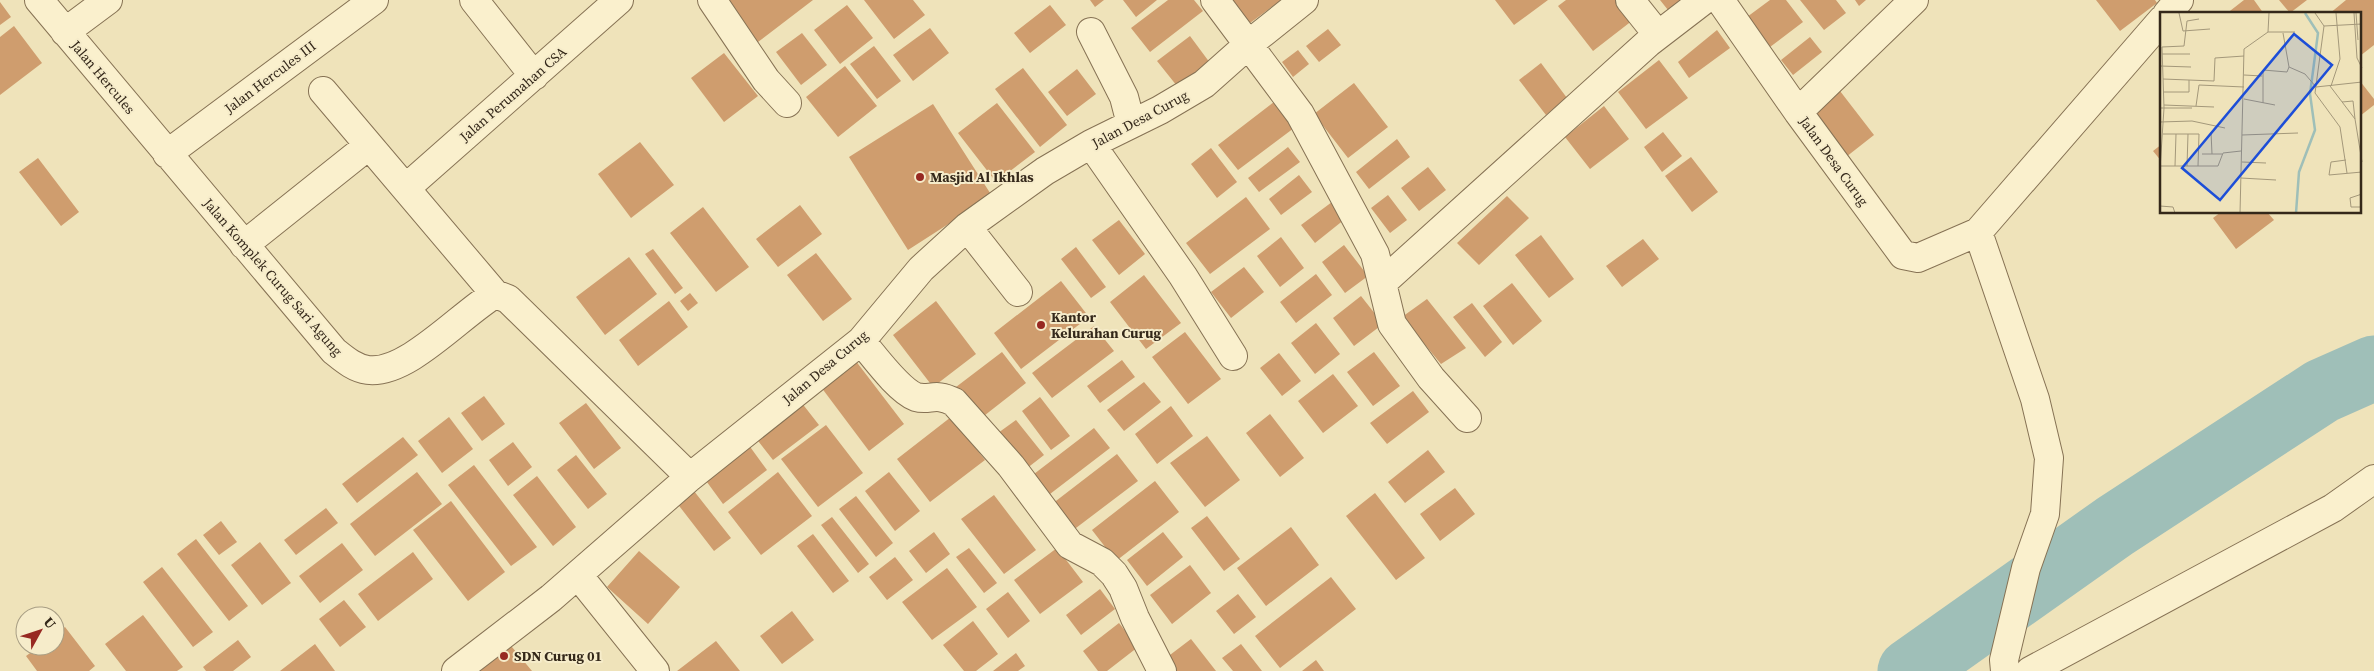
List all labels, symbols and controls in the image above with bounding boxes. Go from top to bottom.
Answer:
inset map [2160,12,2362,214]
street label: Jalan Hercules [65,35,140,118]
street label: Jalan Hercules III [219,36,320,119]
street label: Jalan Perumahan CSA [454,41,571,147]
street label: Jalan Desa Curug [1087,85,1192,153]
street label: Jalan Desa Curug [1794,111,1873,210]
place label: Masjid Al Ikhlas [930,167,1034,187]
marker: Masjid Al Ikhlas [914,171,926,183]
street label: Jalan Komplek Curug Sari Agung [198,193,347,360]
place label: Kantor Kelurahan Curug [1051,307,1162,343]
marker: Kantor Kelurahan Curug [1035,319,1047,331]
street label: Jalan Desa Curug [777,325,872,410]
north arrow [15,606,65,656]
text: U [39,612,61,633]
place label: SDN Curug 01 [514,646,602,666]
marker: SDN Curug 01 [498,650,510,662]

